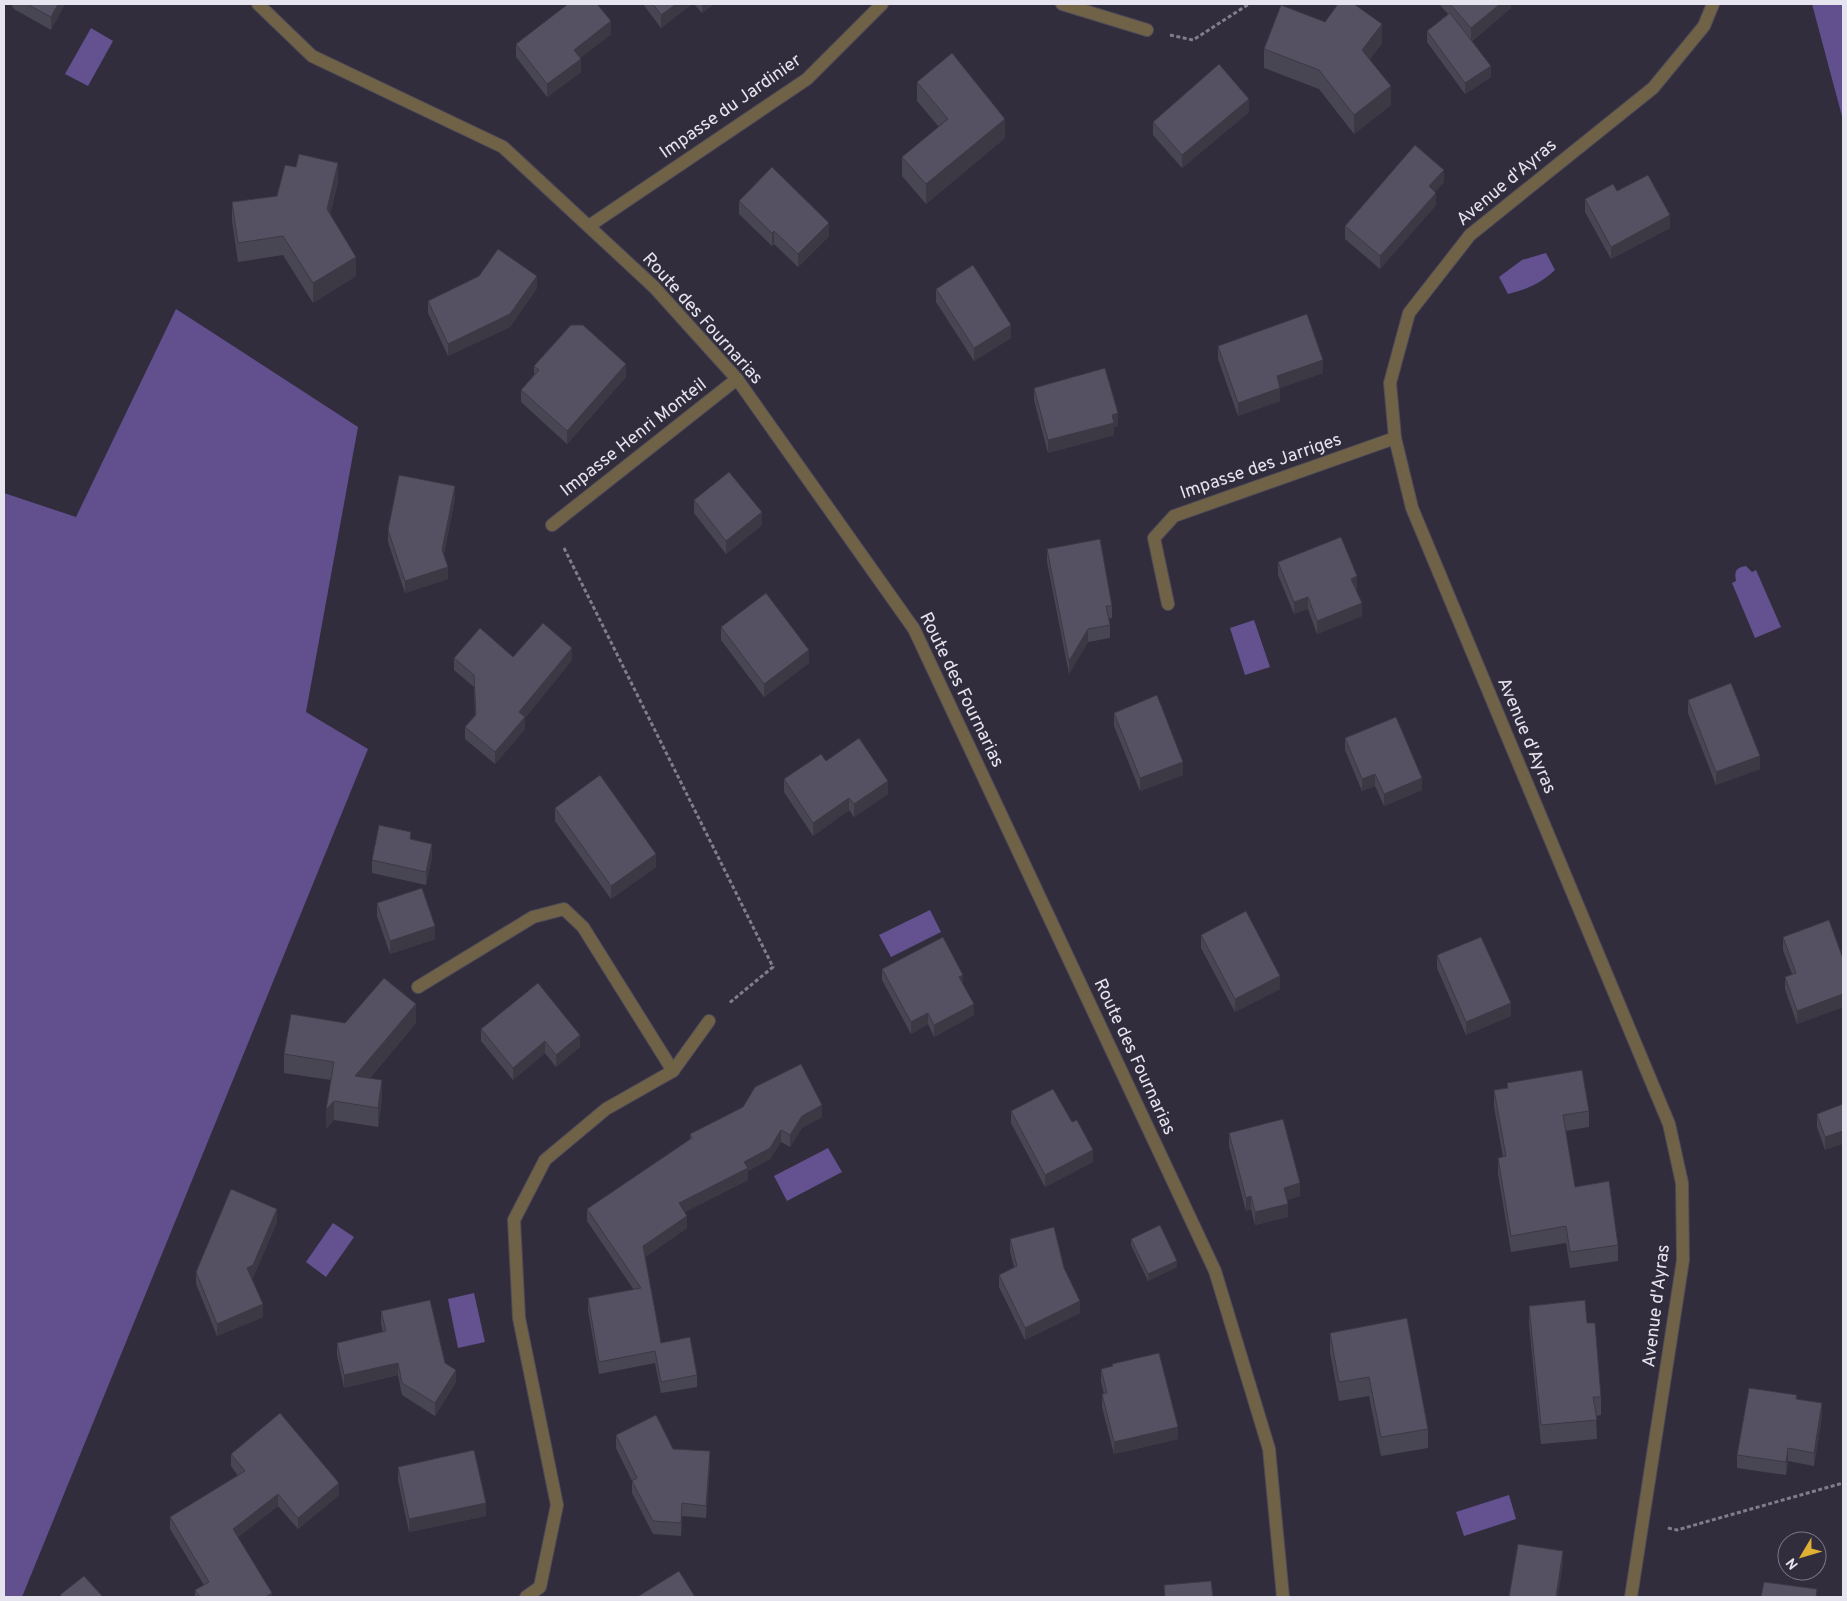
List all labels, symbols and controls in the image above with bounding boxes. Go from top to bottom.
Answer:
street label: Impasse du Jardinier [656,49,806,165]
street label: Avenue d'Ayras [1452,134,1562,232]
street label: Route des Fournarias [637,248,767,390]
street label: Impasse Henri Monteil [556,374,712,502]
street label: Impasse des Jarriges [1177,429,1345,505]
street label: Route des Fournarias [913,609,1009,771]
street label: Avenue d'Ayras [1491,674,1561,798]
street label: Route des Fournarias [1088,975,1180,1139]
street label: Avenue d'Ayras [1638,1243,1676,1369]
north arrow [1777,1531,1827,1581]
text: N [1783,1554,1803,1572]

